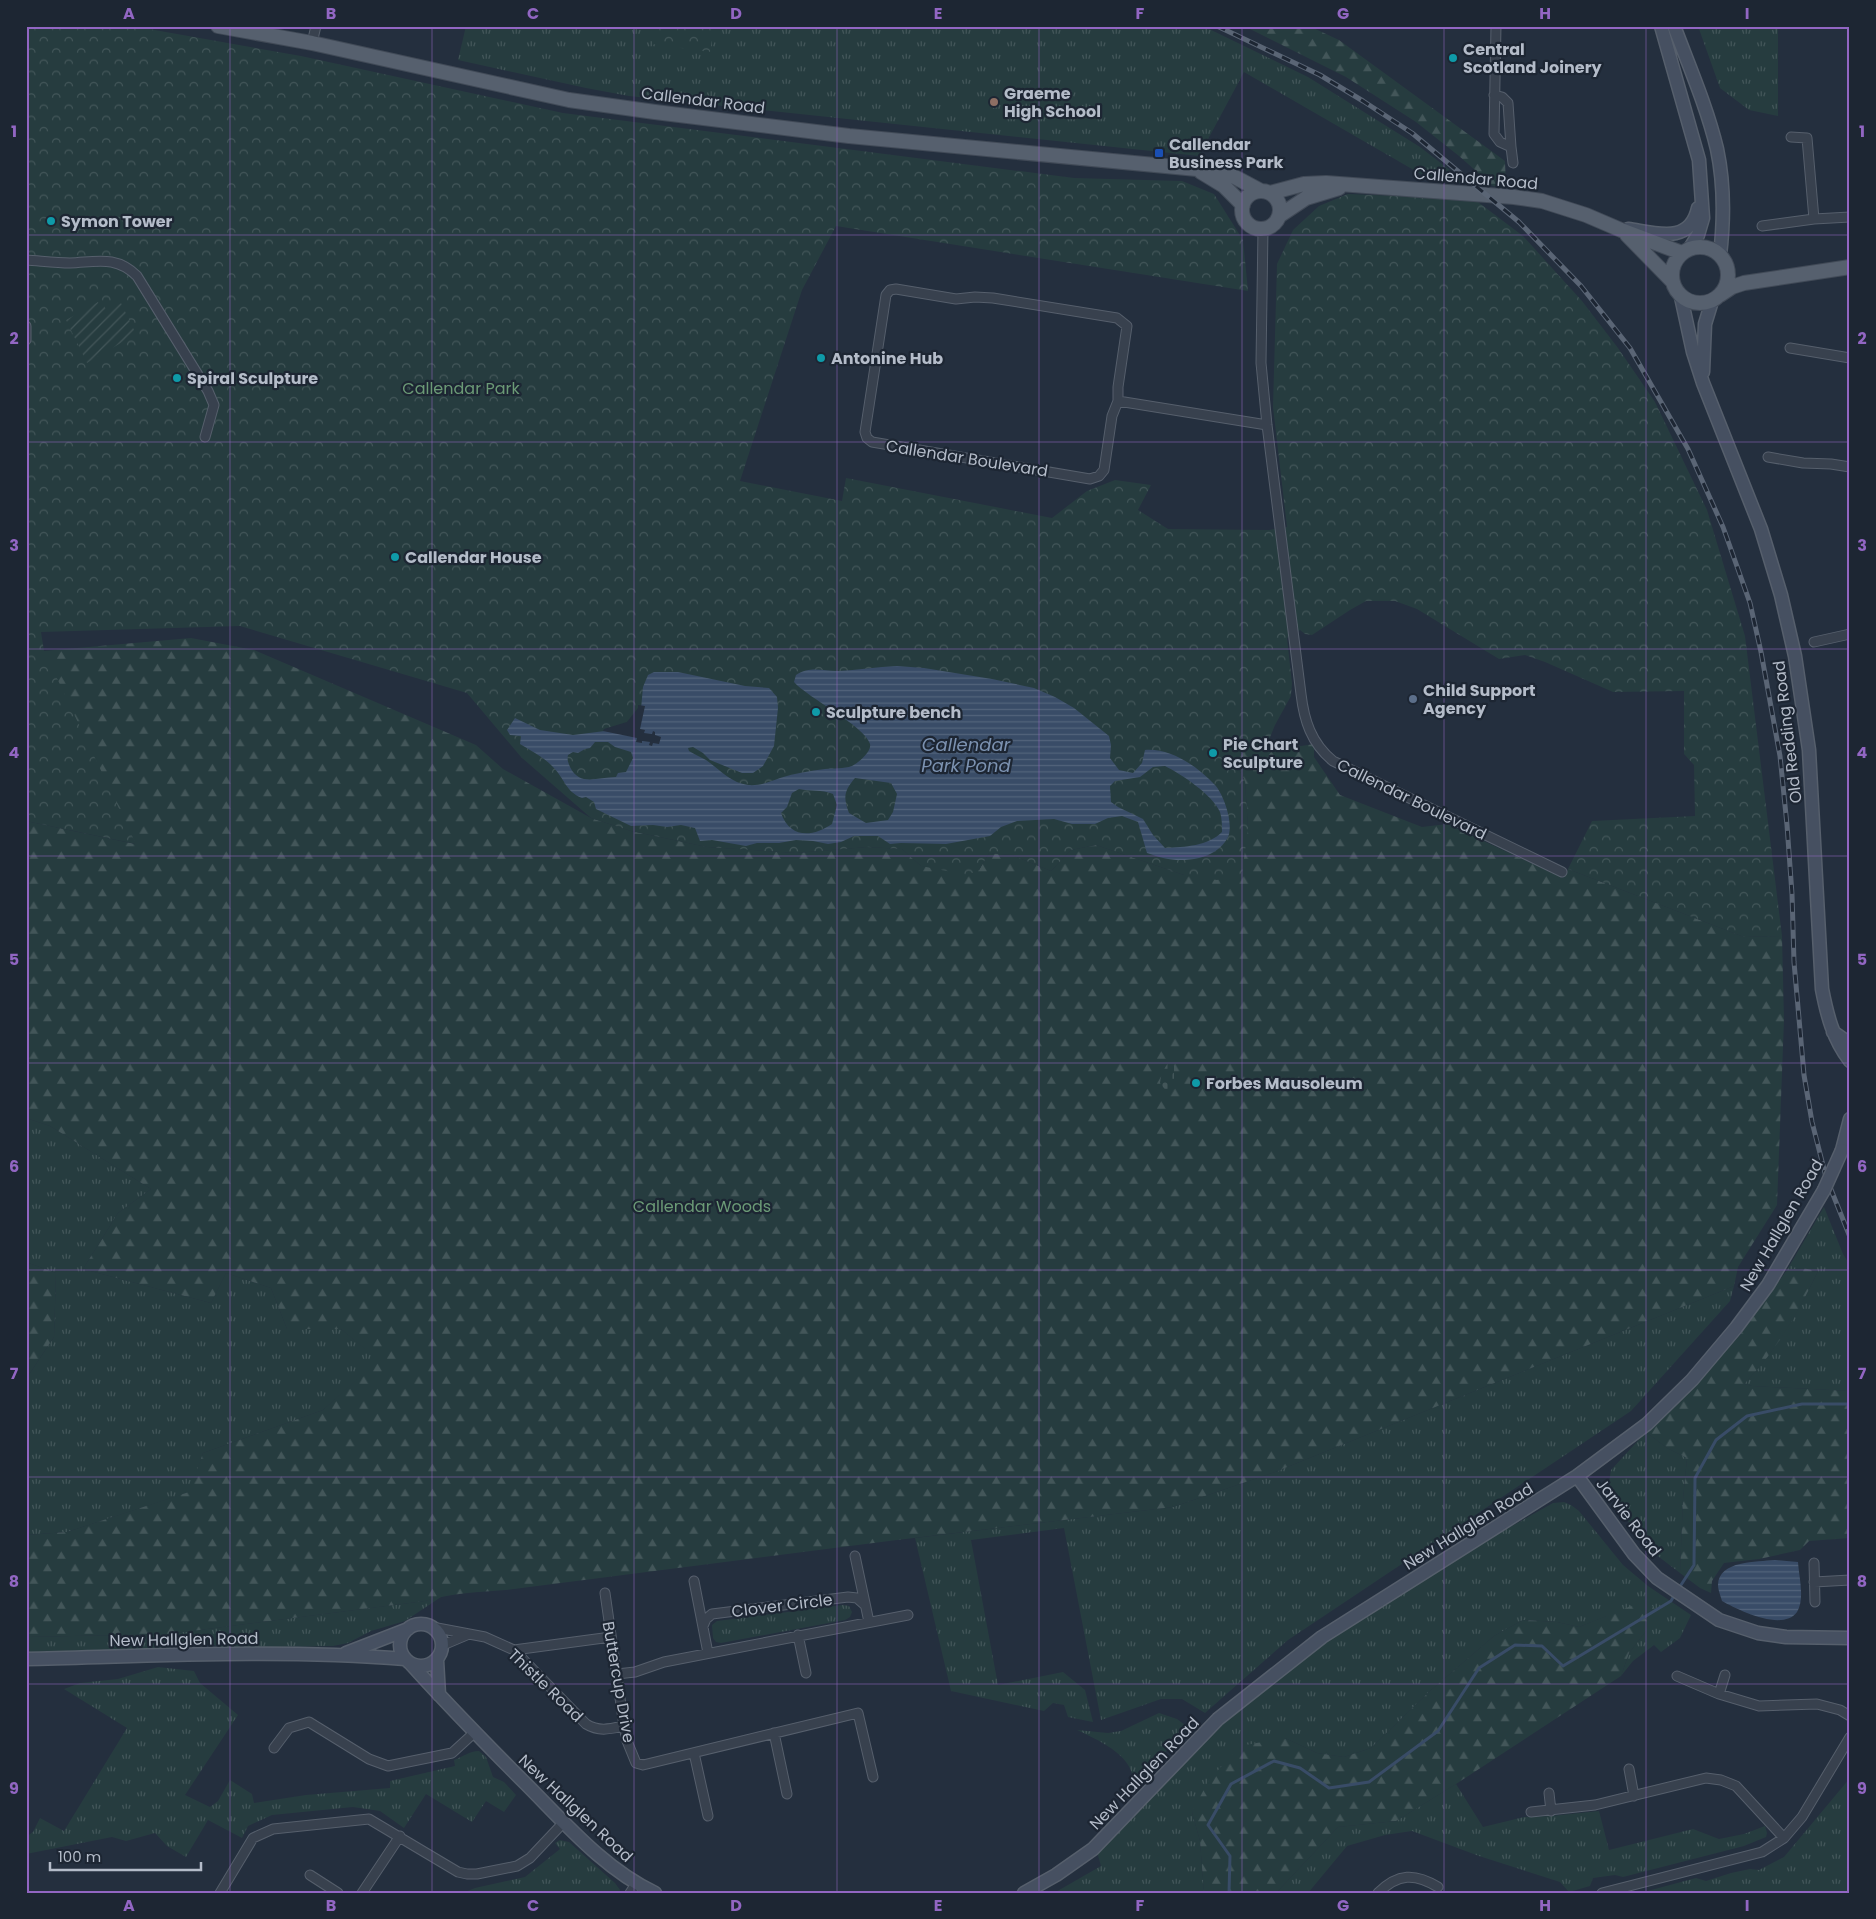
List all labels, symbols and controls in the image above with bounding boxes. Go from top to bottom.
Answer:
text: A [123,2,135,25]
text: B [326,2,336,25]
text: C [527,2,539,25]
text: D [730,2,742,25]
text: E [934,2,942,25]
text: F [1136,2,1145,25]
text: G [1337,2,1349,25]
text: H [1539,2,1551,25]
text: I [1745,2,1749,25]
place label: Central Scotland Joinery [1463,38,1602,79]
marker: Central Scotland Joinery [1447,52,1459,64]
street label: Callendar Road [640,81,766,120]
place label: Graeme High School [1004,82,1101,123]
marker: Graeme High School [988,96,1000,108]
text: 1 [11,120,17,143]
text: 1 [1859,120,1865,143]
place label: Callendar Business Park [1169,133,1284,174]
marker: Callendar Business Park [1153,147,1165,159]
street label: Callendar Road [1413,162,1539,195]
place label: Symon Tower [61,210,173,233]
marker: Symon Tower [45,215,57,227]
text: 2 [9,327,19,350]
text: 2 [1857,327,1867,350]
place label: Antonine Hub [831,347,943,370]
marker: Antonine Hub [815,352,827,364]
place label: Spiral Sculpture [187,367,318,390]
marker: Spiral Sculpture [171,372,183,384]
park label: Callendar Park [402,377,520,400]
street label: Callendar Boulevard [884,434,1050,483]
text: 3 [9,534,19,557]
text: 3 [1857,534,1867,557]
place label: Callendar House [405,546,542,569]
marker: Callendar House [389,551,401,563]
street label: Old Redding Road [1767,659,1808,805]
place label: Child Support Agency [1423,679,1536,720]
marker: Child Support Agency [1407,693,1419,705]
place label: Sculpture bench [826,701,961,724]
marker: Sculpture bench [810,706,822,718]
water label: Callendar Park Pond [921,732,1012,778]
place label: Pie Chart Sculpture [1223,733,1303,774]
text: 4 [9,741,20,764]
text: 4 [1857,741,1868,764]
marker: Pie Chart Sculpture [1207,747,1219,759]
street label: Callendar Boulevard [1333,753,1490,846]
text: 5 [9,948,19,971]
text: 5 [1857,948,1867,971]
place label: Forbes Mausoleum [1206,1072,1363,1095]
marker: Forbes Mausoleum [1190,1077,1202,1089]
text: 6 [9,1155,19,1178]
street label: New Hallglen Road [1734,1155,1829,1296]
text: 6 [1857,1155,1867,1178]
park label: Callendar Woods [633,1195,771,1218]
text: 7 [10,1362,19,1385]
text: 7 [1858,1362,1867,1385]
street label: Jarvie Road [1591,1473,1667,1561]
street label: New Hallglen Road [1399,1477,1538,1576]
text: 8 [9,1570,19,1593]
text: 8 [1857,1570,1867,1593]
street label: Clover Circle [730,1588,834,1623]
street label: Buttercup Drive [597,1620,641,1745]
street label: New Hallglen Road [109,1627,259,1652]
street label: Thistle Road [503,1643,588,1727]
street label: New Hallglen Road [1084,1712,1204,1835]
street label: New Hallglen Road [513,1749,638,1868]
text: 9 [9,1777,19,1800]
text: 9 [1857,1777,1867,1800]
scale bar [50,1839,201,1871]
text: 100 m [58,1846,101,1867]
text: A [123,1894,135,1917]
text: B [326,1894,336,1917]
text: C [527,1894,539,1917]
text: D [730,1894,742,1917]
text: E [934,1894,942,1917]
text: F [1136,1894,1145,1917]
text: G [1337,1894,1349,1917]
text: H [1539,1894,1551,1917]
text: I [1745,1894,1749,1917]

